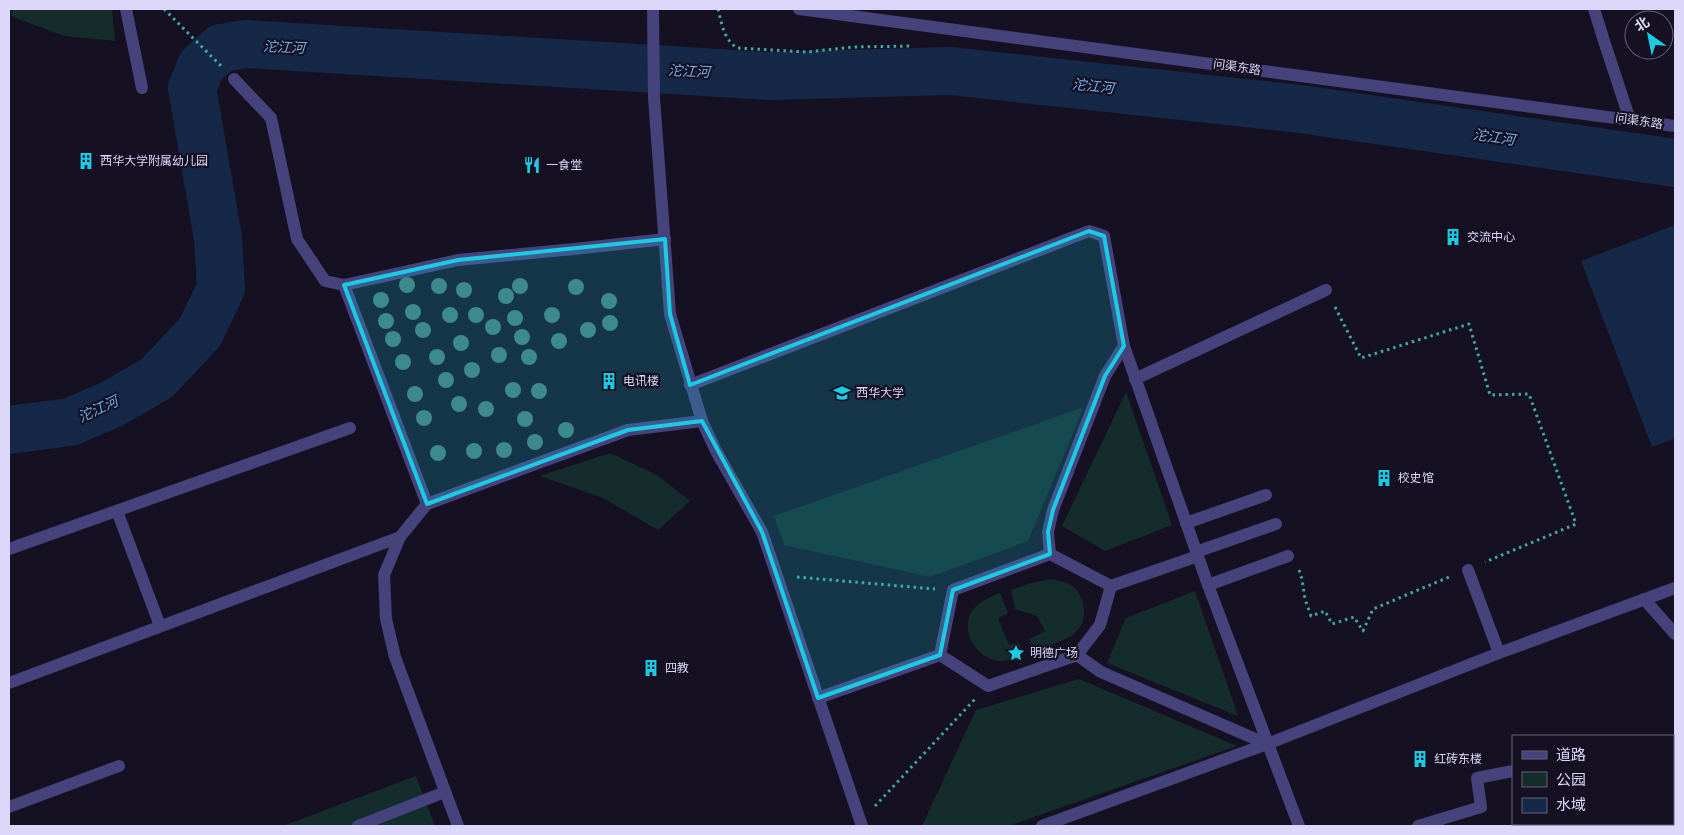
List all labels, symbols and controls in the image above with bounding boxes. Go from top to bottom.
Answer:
north arrow [1624,10,1674,60]
text: 北 [1632,14,1652,35]
water label: 沱江河 [263,38,308,56]
street label: 问渠东路 [1212,57,1262,77]
water label: 沱江河 [668,62,713,80]
water label: 沱江河 [1071,76,1118,96]
street label: 问渠东路 [1614,111,1664,131]
water label: 沱江河 [1472,126,1519,148]
building icon: 西华大学附属幼儿园 [76,151,96,171]
place label: 西华大学附属幼儿园 [100,154,208,168]
restaurant icon: 一食堂 [522,155,542,175]
place label: 一食堂 [546,158,582,172]
building icon: 交流中心 [1443,227,1463,247]
place label: 交流中心 [1467,230,1515,244]
building icon: 电讯楼 [599,371,619,391]
place label: 电讯楼 [623,374,659,388]
school or university icon: 西华大学 [832,383,852,403]
place label: 西华大学 [856,386,904,400]
water label: 沱江河 [76,392,123,425]
building icon: 校史馆 [1374,468,1394,488]
place label: 校史馆 [1398,471,1434,485]
place icon: 明德广场 [1006,643,1026,663]
place label: 明德广场 [1030,646,1078,660]
building icon: 四教 [641,658,661,678]
place label: 四教 [665,661,689,675]
legend [1512,735,1674,825]
text: 道路 [1556,746,1586,764]
building icon: 红砖东楼 [1410,749,1430,769]
place label: 红砖东楼 [1434,752,1482,766]
text: 公园 [1556,771,1586,789]
text: 水域 [1556,796,1586,814]

